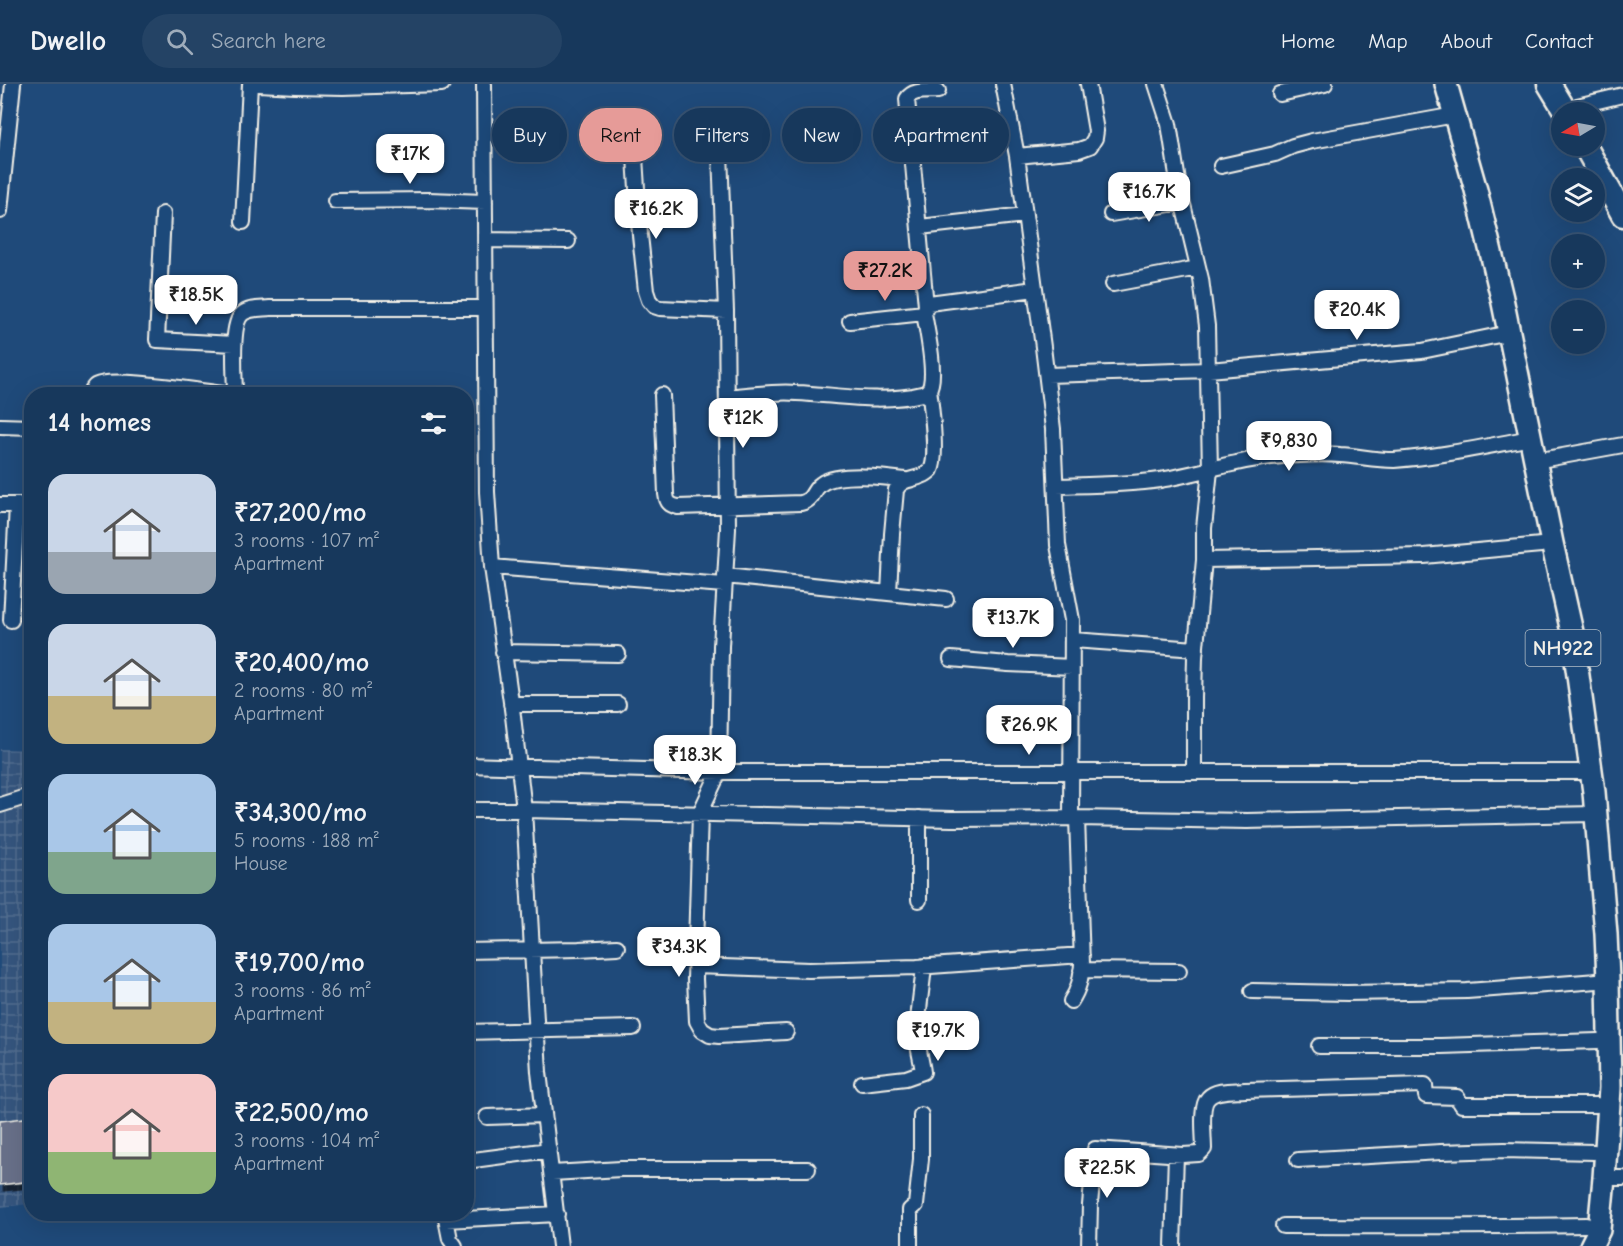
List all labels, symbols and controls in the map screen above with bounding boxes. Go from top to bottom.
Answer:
search box [142,14,562,68]
text: Dwello [30,25,106,57]
icon: search [163,25,196,58]
text: Search here [211,28,326,54]
text: Home [1281,29,1335,53]
text: Map [1368,29,1408,53]
text: About [1441,29,1492,53]
text: Contact [1525,29,1593,53]
north arrow [1551,102,1605,156]
map controls [1551,102,1605,354]
chip: Buy [492,108,567,162]
chip: Rent [579,108,662,162]
chip: Filters [674,108,770,162]
chip: New [782,108,861,162]
chip: Apartment [873,108,1009,162]
pin: ₹17K [374,134,446,185]
text: ₹17K [390,142,430,165]
button: layers [1551,168,1605,222]
pin: ₹16.7K [1100,172,1198,223]
text: ₹16.7K [1122,180,1176,203]
pin: ₹16.2K [607,189,705,240]
text: ₹16.2K [629,197,683,220]
button: + [1551,234,1605,288]
pin: ₹27.2K [836,251,934,302]
text: ₹27.2K [857,259,913,282]
pin: ₹18.5K [147,275,245,326]
text: ₹18.5K [168,283,224,306]
pin: ₹20.4K [1308,290,1406,341]
text: ₹20.4K [1328,298,1386,321]
button: − [1551,300,1605,354]
pin: ₹12K [707,398,779,449]
text: ₹12K [723,406,763,429]
icon: filters [417,407,450,440]
text: 14 homes [48,408,151,438]
pin: ₹9,830 [1240,421,1338,472]
text: ₹9,830 [1260,429,1318,452]
icon: home [96,498,168,570]
text: ₹27,200/mo [234,498,366,528]
text: 3 rooms · 107 m² [234,529,379,552]
text: Apartment [234,552,324,575]
pin: ₹13.7K [964,598,1062,649]
text: ₹13.7K [986,606,1040,629]
road number: NH922 [1526,630,1600,666]
icon: home [96,648,168,720]
text: ₹20,400/mo [234,648,369,678]
text: 2 rooms · 80 m² [234,679,372,702]
text: Apartment [234,702,324,725]
pin: ₹26.9K [980,705,1078,756]
text: ₹26.9K [1000,713,1058,736]
pin: ₹18.3K [646,735,744,786]
text: ₹18.3K [668,743,722,766]
icon: home [96,798,168,870]
text: ₹34,300/mo [234,798,367,828]
text: 5 rooms · 188 m² [234,829,379,852]
text: House [234,852,288,875]
pin: ₹34.3K [630,927,728,978]
text: ₹34.3K [651,935,707,958]
icon: home [96,948,168,1020]
text: ₹19,700/mo [234,948,365,978]
text: 3 rooms · 86 m² [234,979,371,1002]
text: Apartment [234,1002,324,1025]
pin: ₹19.7K [889,1011,987,1062]
text: ₹19.7K [911,1019,965,1042]
icon: home [96,1098,168,1170]
text: ₹22,500/mo [234,1098,369,1128]
text: 3 rooms · 104 m² [234,1129,379,1152]
pin: ₹22.5K [1058,1148,1156,1199]
text: Apartment [234,1152,324,1175]
text: ₹22.5K [1079,1156,1135,1179]

